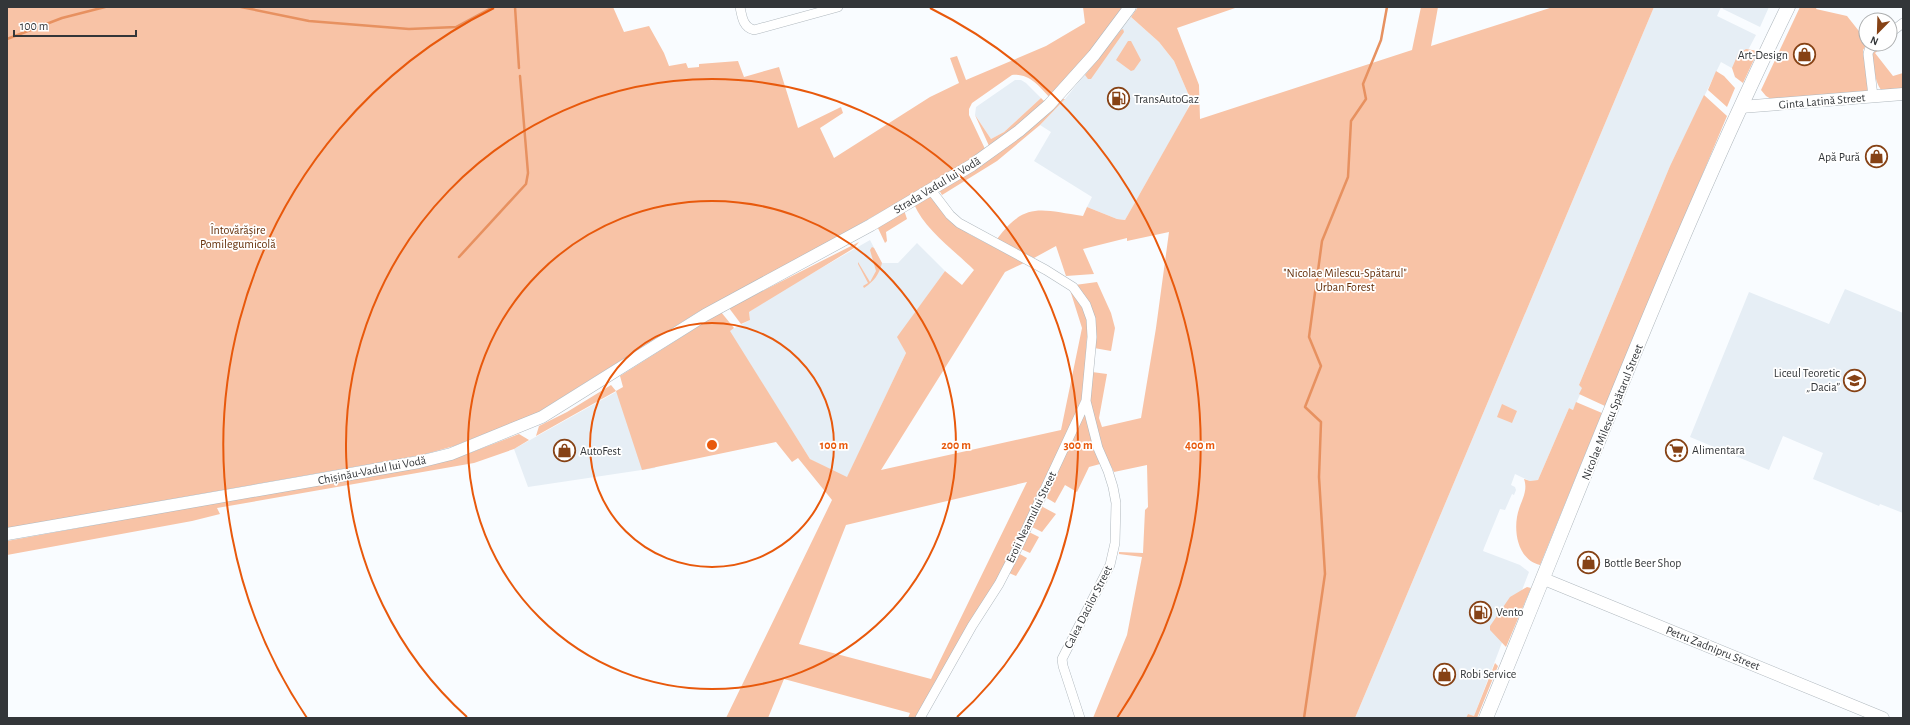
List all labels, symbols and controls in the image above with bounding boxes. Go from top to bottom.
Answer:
scale bar [14,12,136,38]
north arrow [1858,12,1898,52]
text: 100 m [20,20,48,32]
text: N [1869,34,1880,47]
shop icon: Art-Design [1791,42,1817,68]
place label: Art-Design [1738,49,1788,61]
fuel station icon: TransAutoGaz [1106,86,1132,112]
street label: Ginta Latină Street [1778,91,1866,111]
place label: TransAutoGaz [1134,93,1199,105]
shop icon: Apă Pură [1863,144,1889,170]
place label: Apă Pură [1818,151,1860,163]
street label: Strada Vadul lui Vodă [891,154,983,216]
park label: Întovărășire Pomilegumicolă [200,223,276,250]
park label: "Nicolae Milescu-Spătarul" Urban Forest [1283,267,1407,293]
street label: Nicolae Milescu Spătarul Street [1579,342,1645,482]
place label: Liceul Teoretic „Dacia” [1774,367,1840,393]
school or university icon: Liceul Teoretic „Dacia” [1842,367,1868,393]
supermarket icon: Alimentara [1663,437,1689,463]
shop icon: AutoFest [552,438,578,464]
centre of rings [705,438,719,452]
text: 100 m [820,439,848,451]
text: 200 m [941,439,971,451]
text: 300 m [1063,439,1093,451]
text: 400 m [1185,439,1215,451]
place label: Alimentara [1692,444,1745,456]
place label: AutoFest [580,445,621,457]
street label: Chișinău-Vadul lui Vodă [317,454,428,488]
street label: Eroii Neamului Street [1004,469,1058,565]
shop icon: Bottle Beer Shop [1576,550,1602,576]
place label: Bottle Beer Shop [1604,557,1681,569]
street label: Calea Dacilor Street [1062,563,1114,650]
fuel station icon: Vento [1467,599,1493,625]
place label: Vento [1496,606,1524,618]
street label: Petru Zadnipru Street [1664,624,1762,672]
shop icon: Robi Service [1431,661,1457,687]
place label: Robi Service [1460,668,1516,680]

